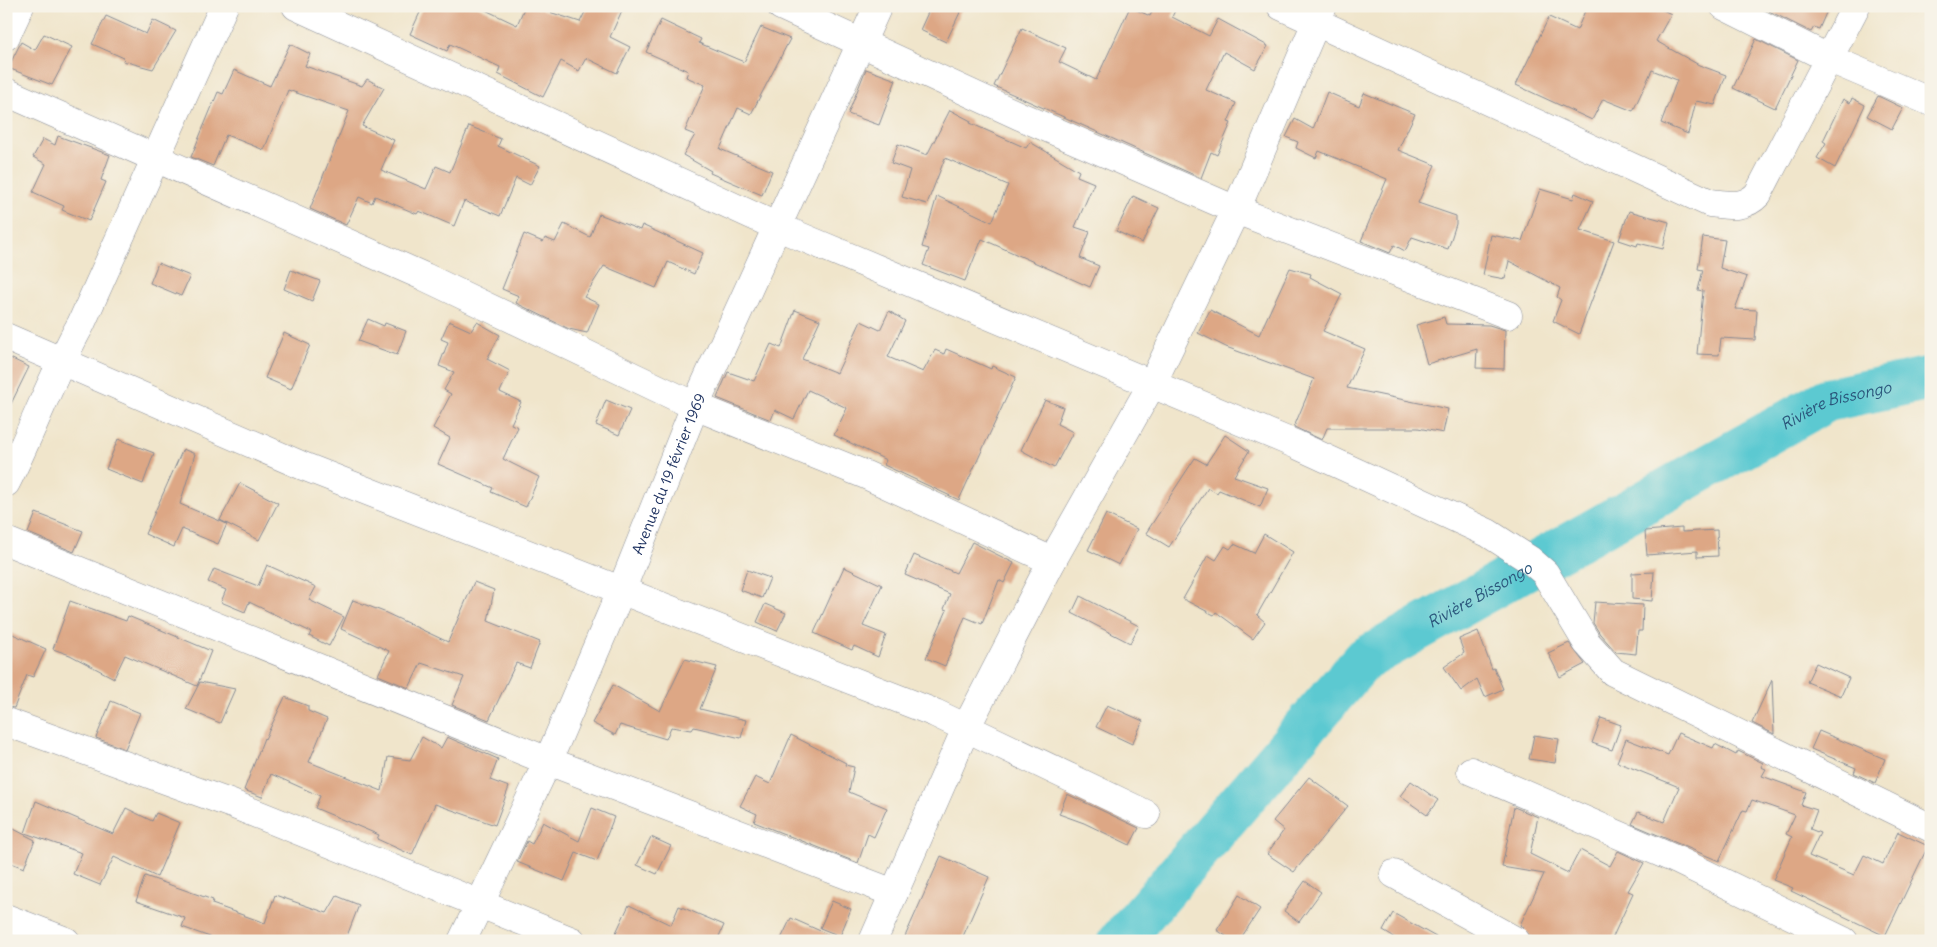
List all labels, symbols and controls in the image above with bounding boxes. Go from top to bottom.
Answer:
water label: Rivière Bissongo [1777,377,1894,434]
street label: Avenue du 19 février 1969 [627,390,709,557]
water label: Rivière Bissongo [1423,557,1536,632]

